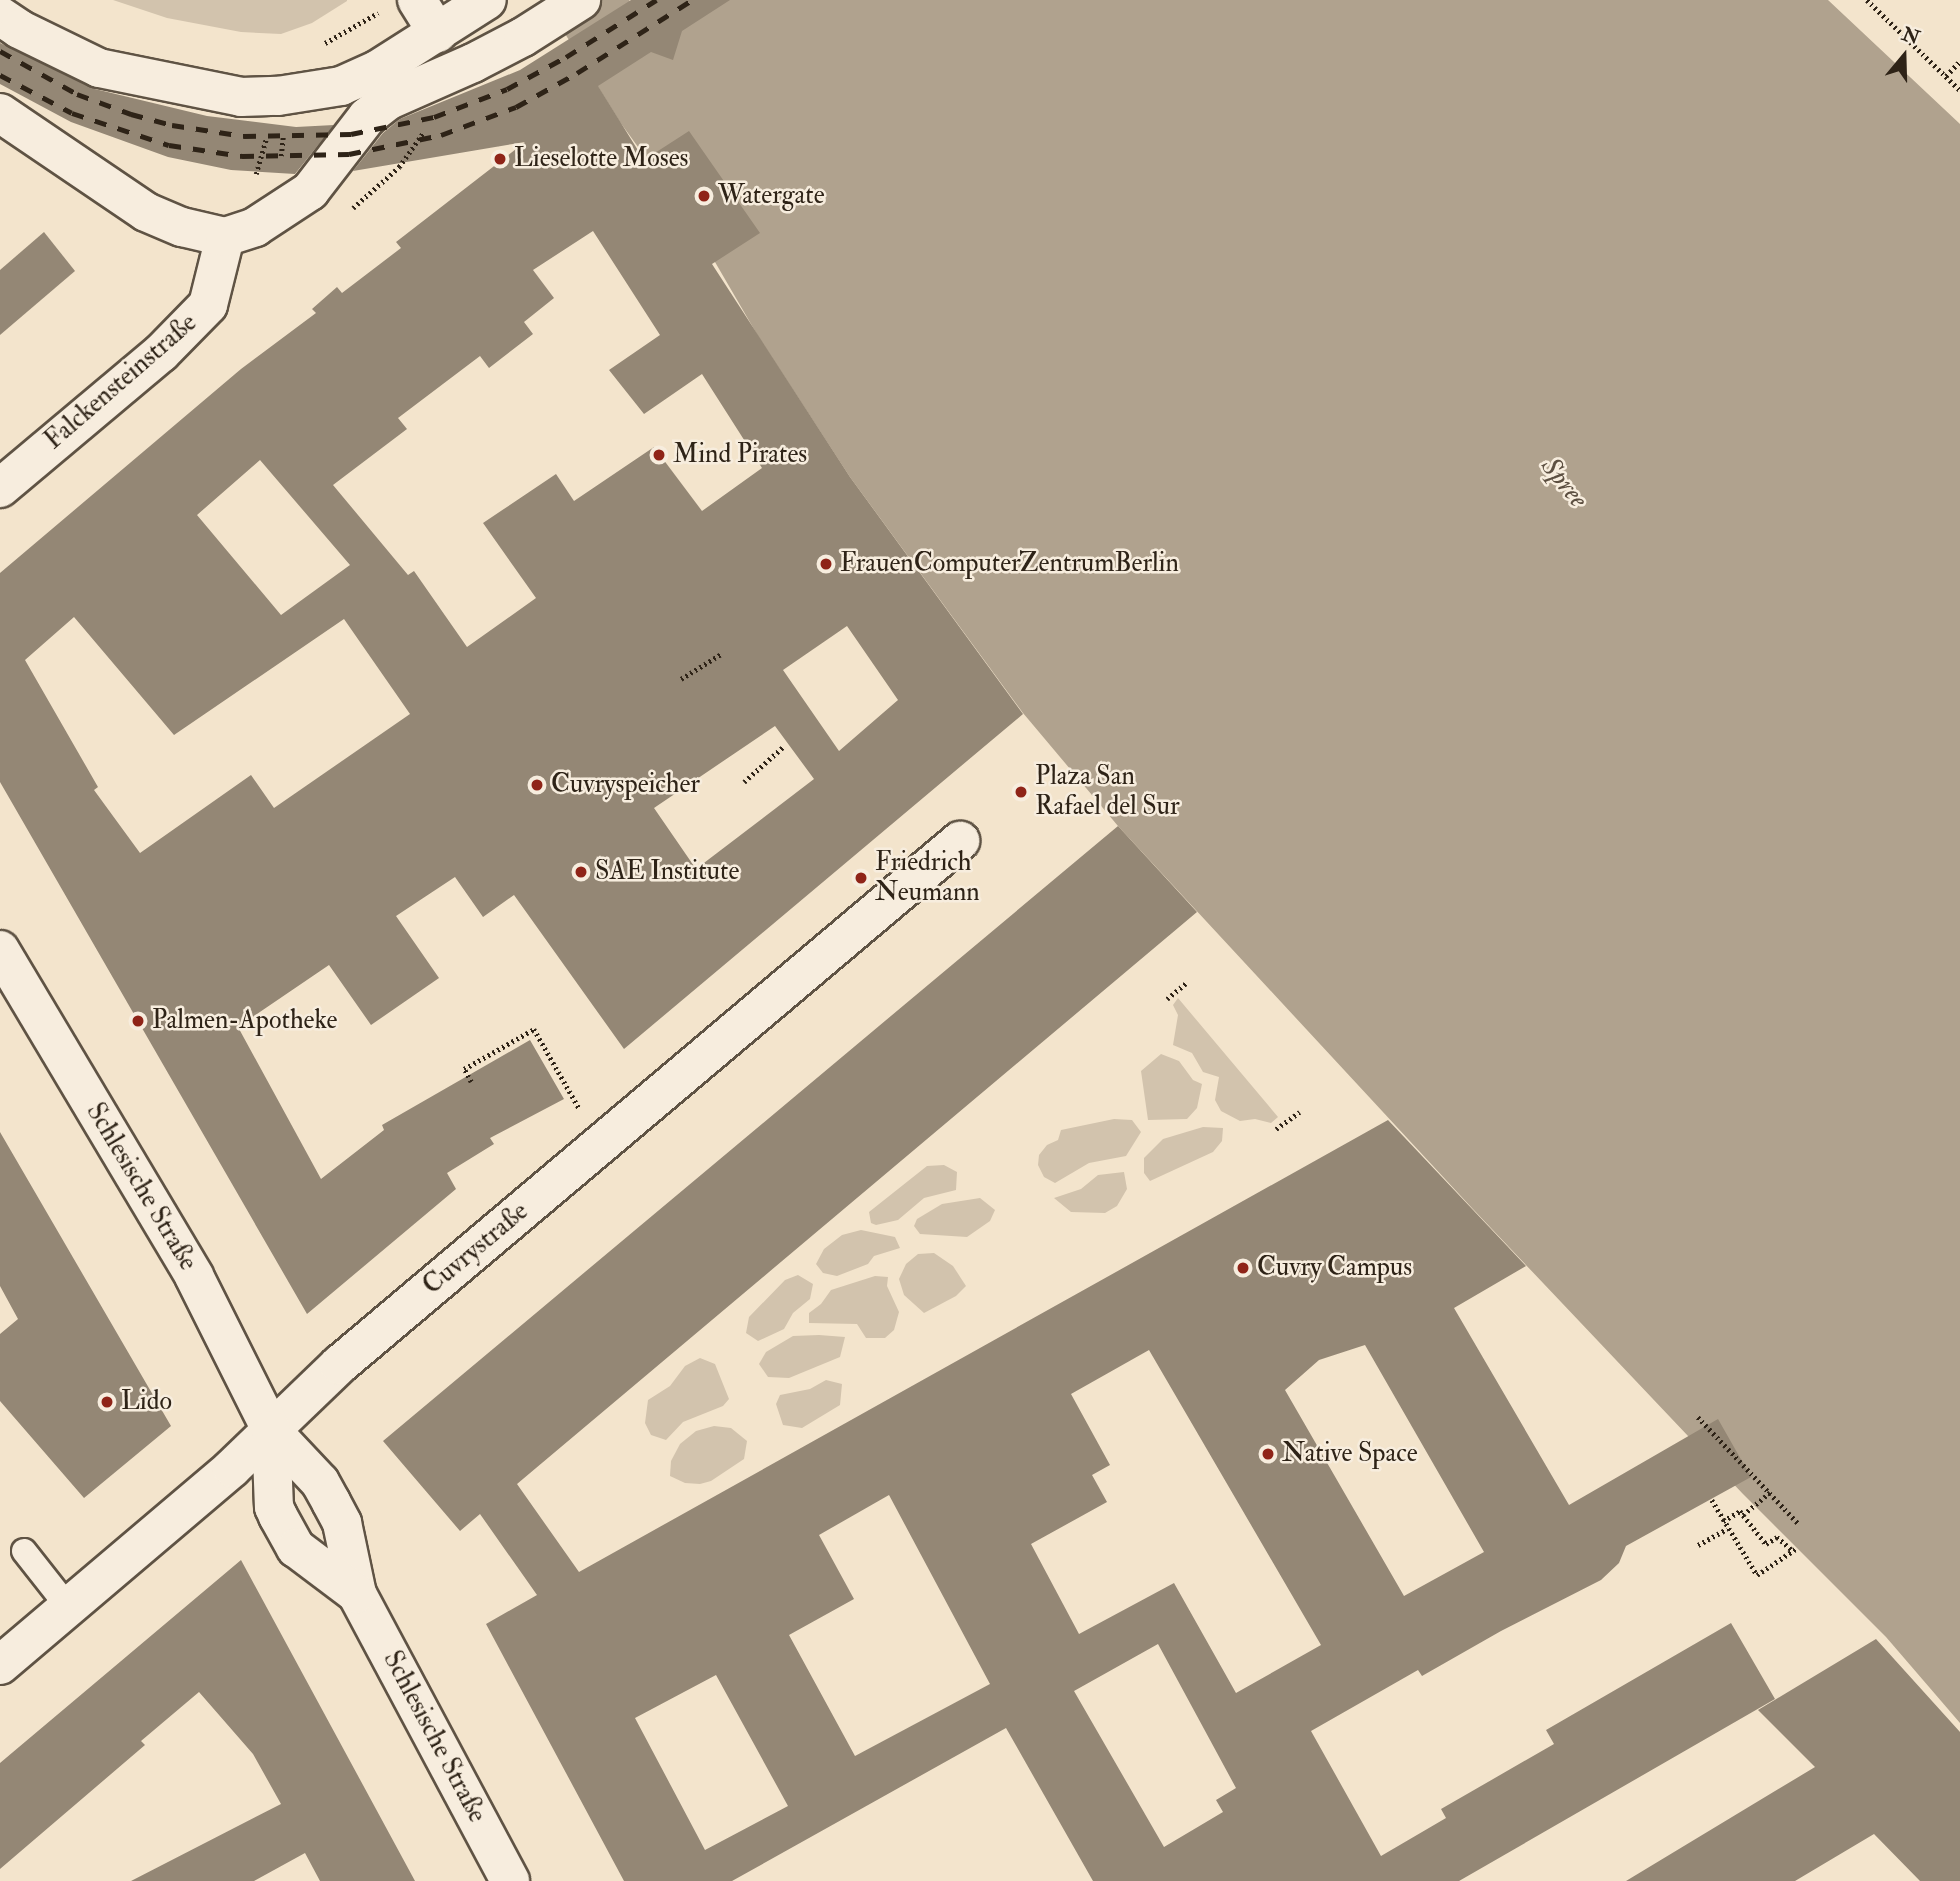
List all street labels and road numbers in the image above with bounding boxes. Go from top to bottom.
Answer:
street label: Falckensteinstraße [39,308,203,456]
street label: Schlesische Straße [79,1098,203,1276]
street label: Cuvrystraße [417,1196,535,1302]
street label: Schlesische Straße [376,1646,492,1828]

